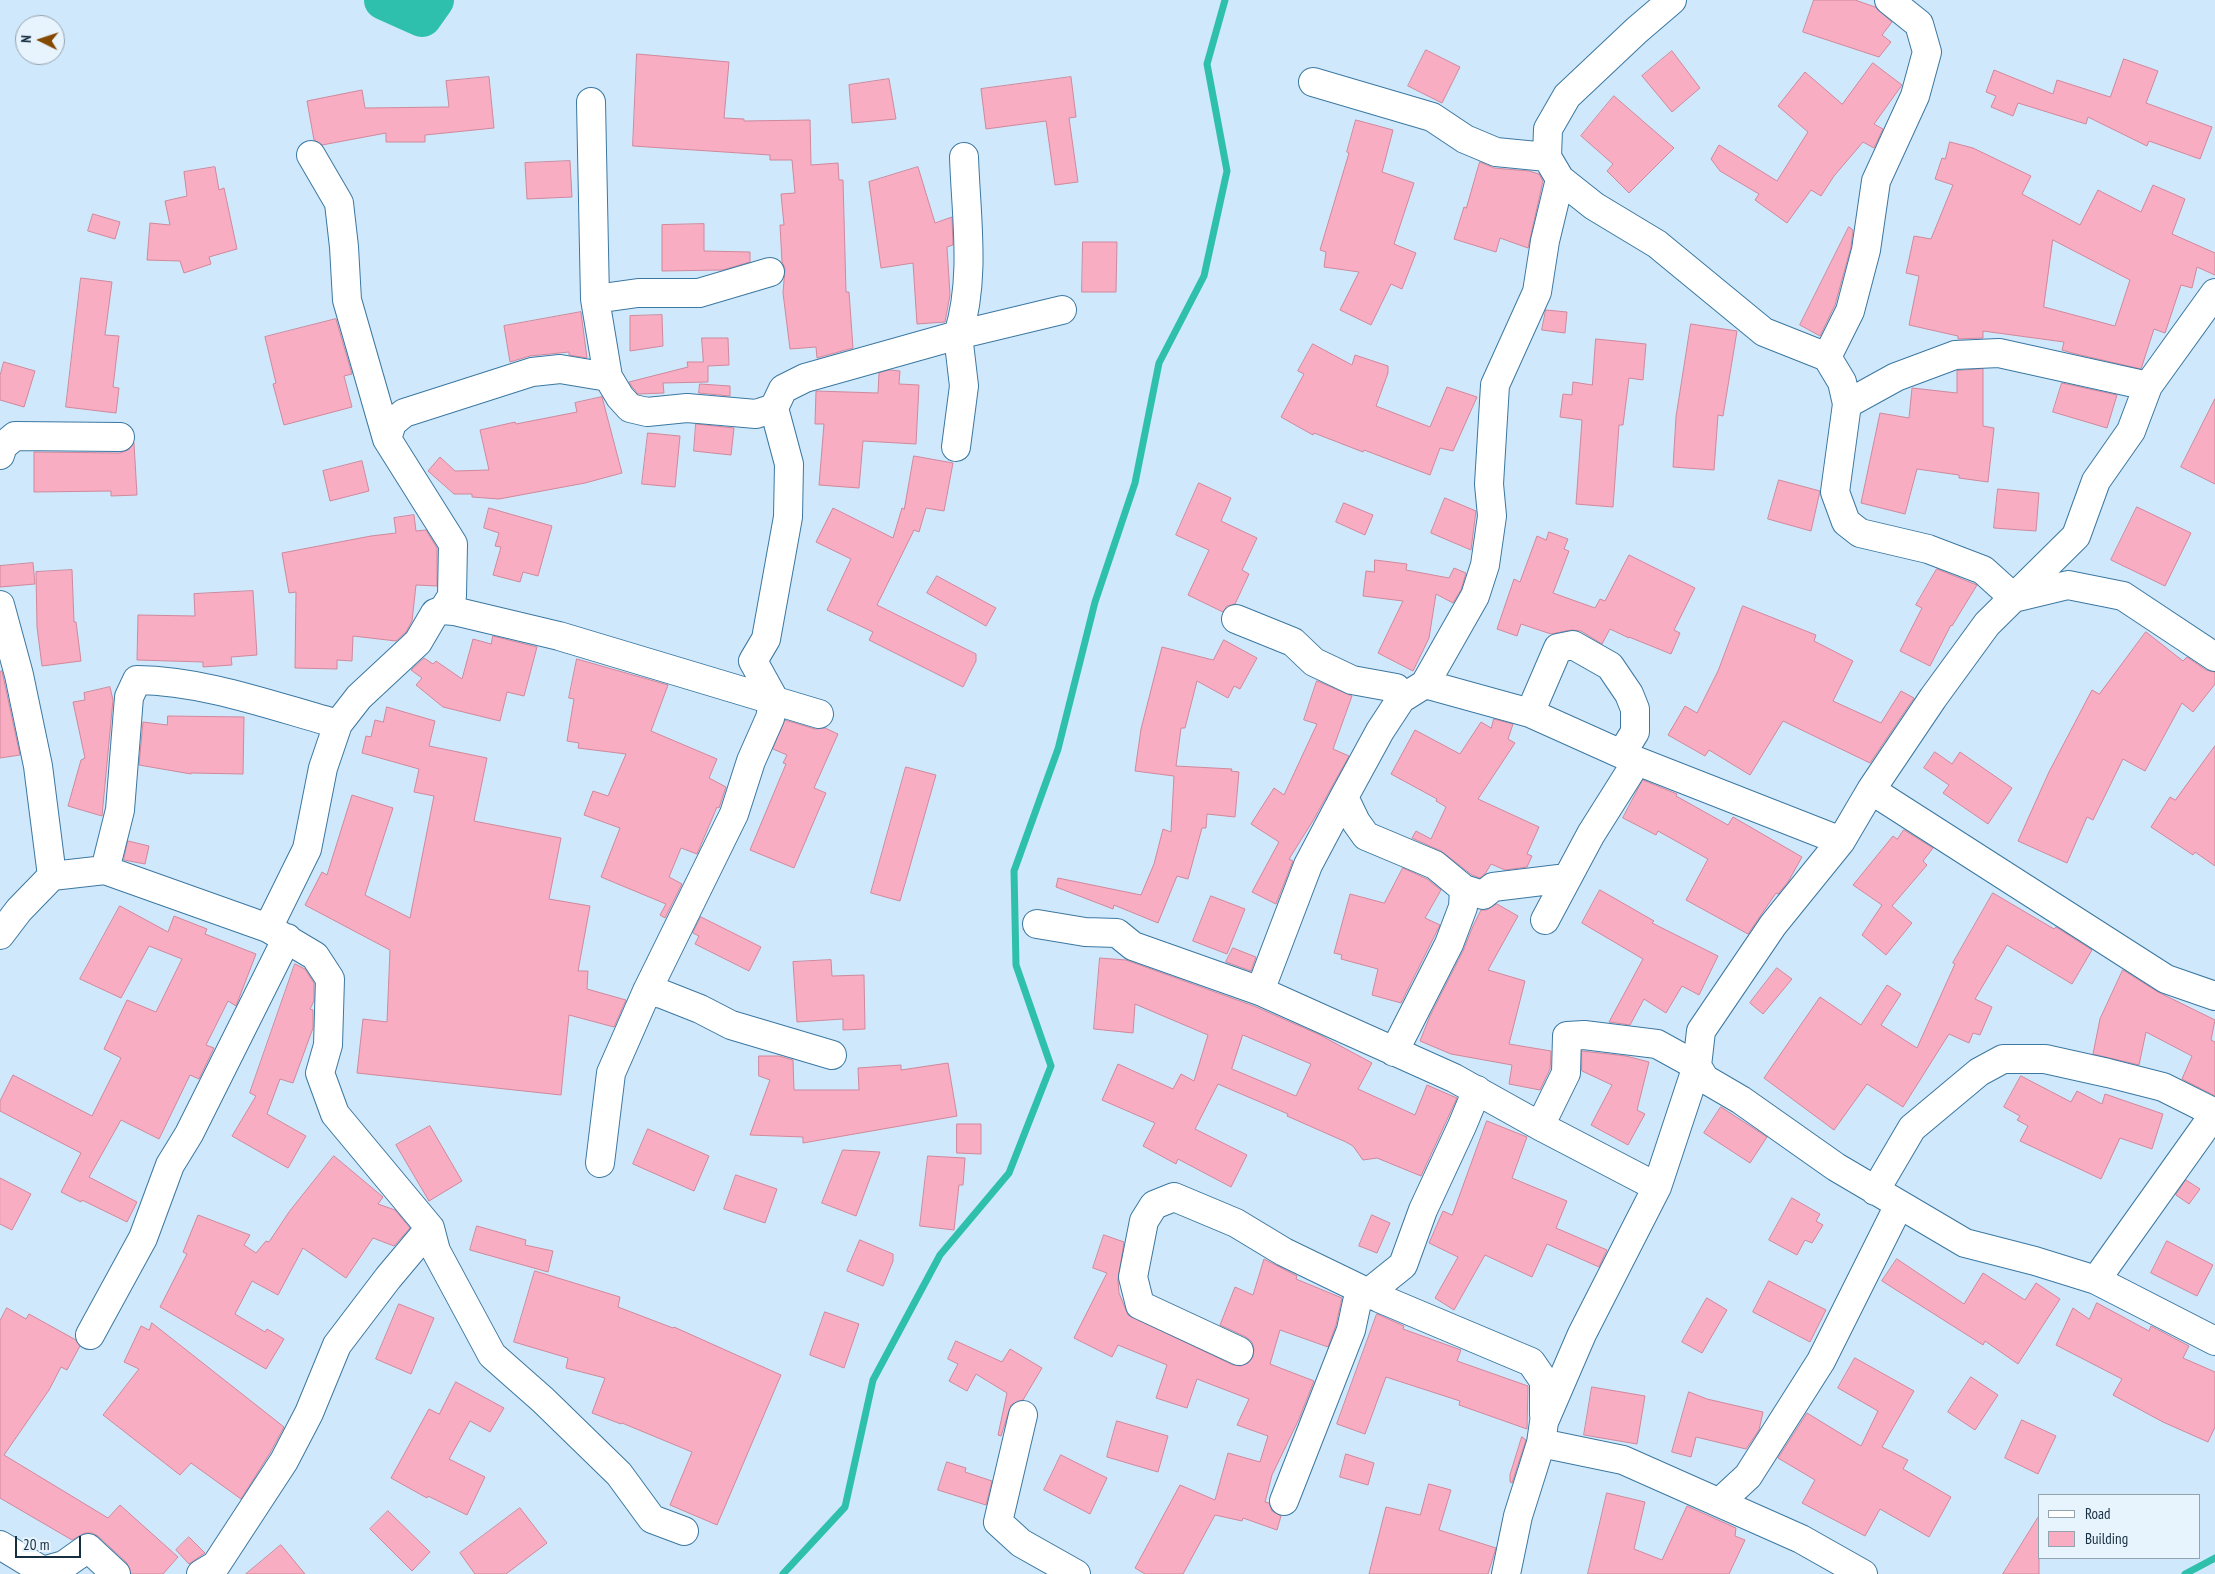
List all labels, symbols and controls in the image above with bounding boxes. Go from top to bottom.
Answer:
north arrow [15,15,65,65]
text: N [17,35,35,43]
legend [2038,1494,2200,1559]
text: Road [2085,1504,2111,1523]
scale bar [18,1526,84,1558]
text: Building [2085,1529,2128,1548]
text: 20 m [23,1535,49,1554]

